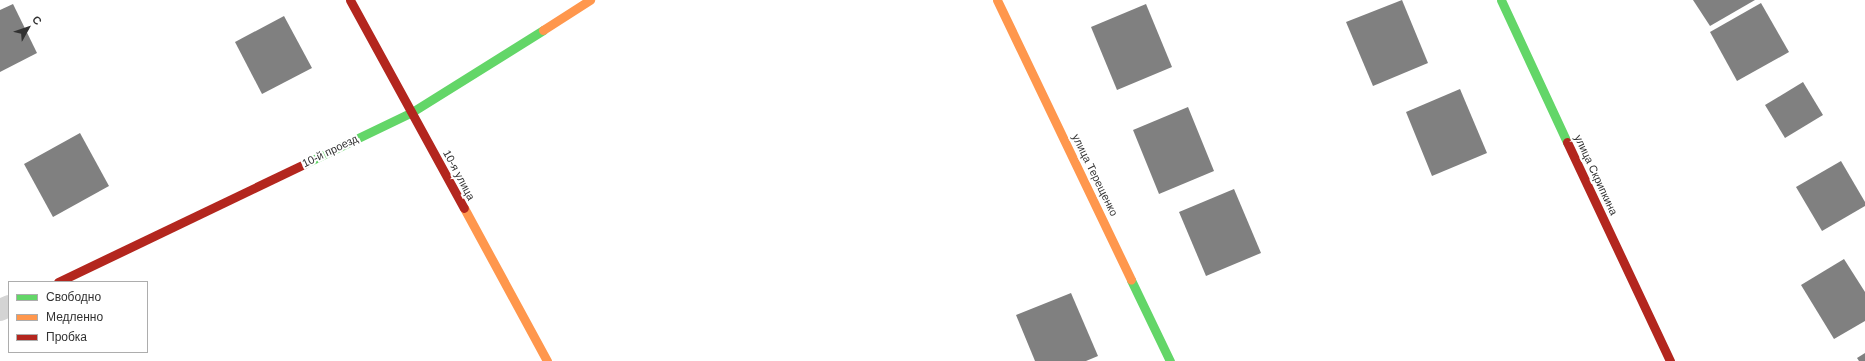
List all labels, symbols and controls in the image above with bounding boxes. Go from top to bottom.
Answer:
north arrow [8,8,48,48]
text: С [30,13,44,27]
street label: 10-й проезд [300,132,360,170]
street label: улица Терещенко [1069,132,1121,218]
street label: улица Скрипкина [1572,133,1620,217]
street label: 10-я улица [440,148,478,202]
legend [8,281,148,353]
text: Свободно [46,290,101,304]
text: Медленно [46,310,103,324]
text: Пробка [46,330,87,344]

